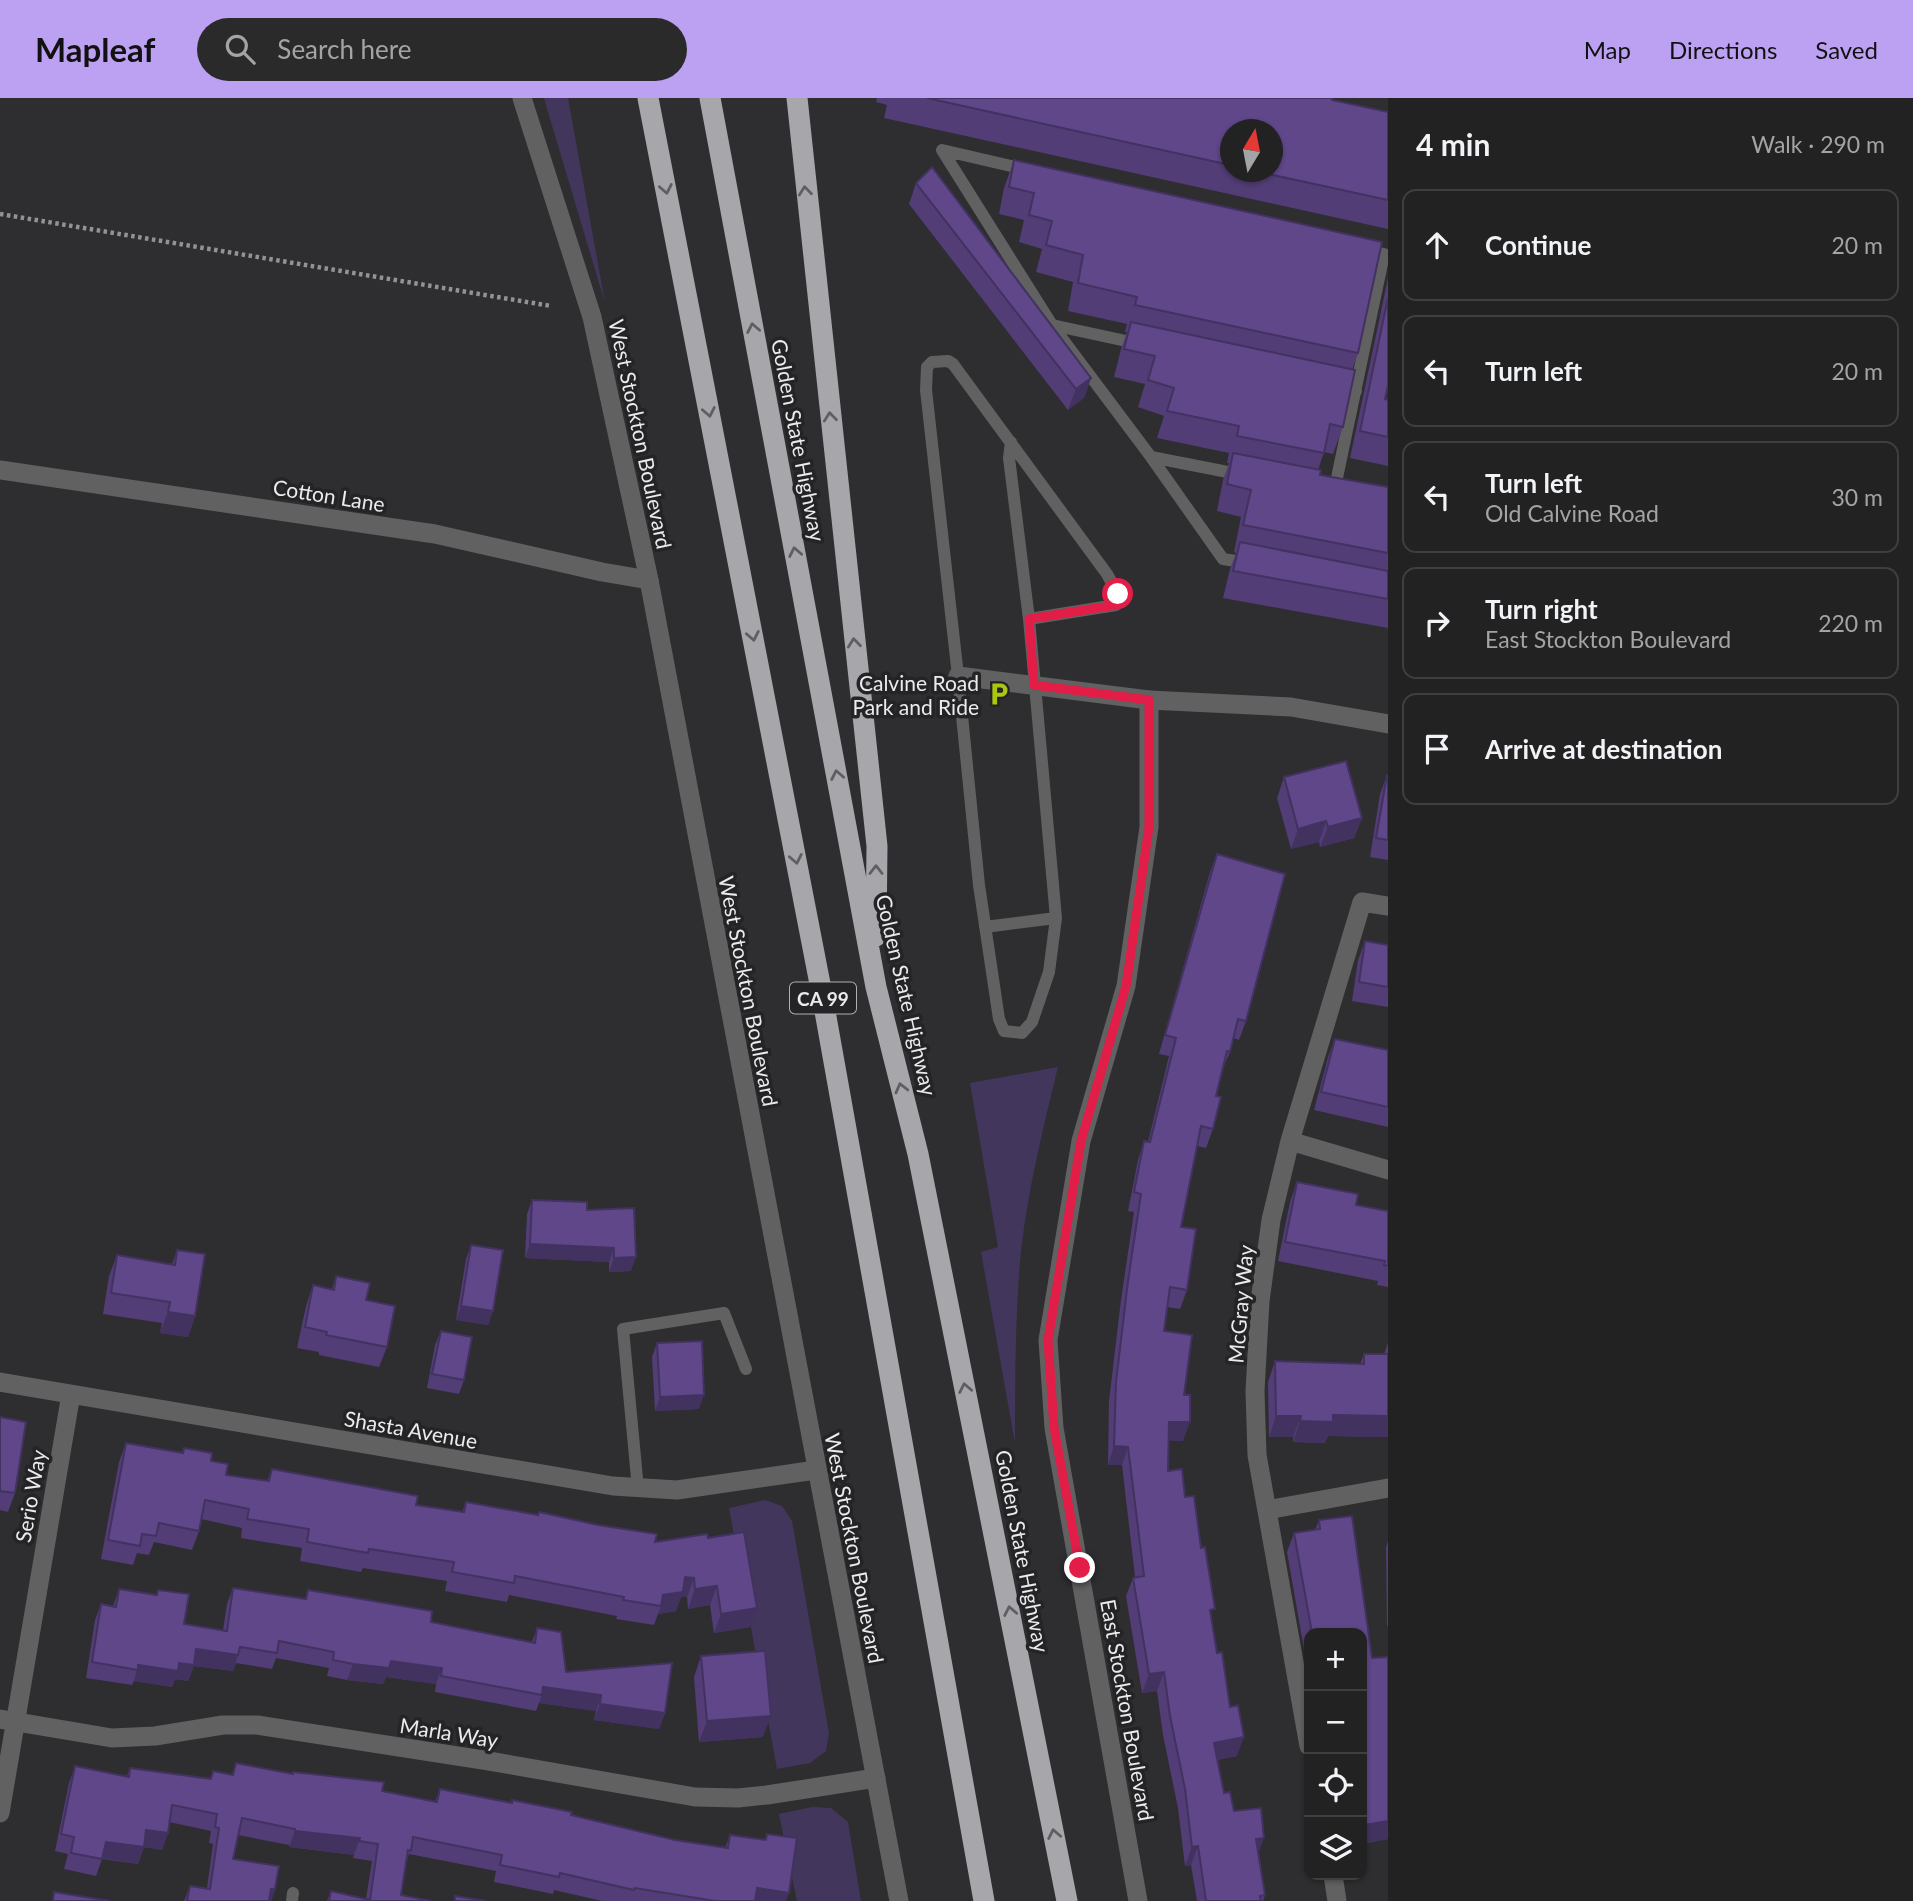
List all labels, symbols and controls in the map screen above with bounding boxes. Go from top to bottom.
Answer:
search box [197,18,687,81]
text: Mapleaf [35,29,155,69]
icon: search [221,30,259,68]
text: Search here [277,33,411,65]
text: Map [1584,35,1631,64]
text: Directions [1669,35,1777,64]
text: Saved [1815,35,1878,64]
north arrow [1220,119,1283,182]
text: 4 min [1416,126,1490,162]
text: Walk · 290 m [1751,130,1885,158]
one-way arrow [658,183,673,195]
one-way arrow [798,185,813,197]
icon: ahead [1418,226,1456,264]
text: Continue [1485,229,1591,261]
text: 20 m [1832,231,1883,259]
street label: West Stockton Boulevard [604,317,678,551]
one-way arrow [746,322,761,334]
street label: Golden State Highway [767,337,831,543]
icon: left [1418,352,1456,390]
text: Turn left [1485,355,1582,387]
text: 20 m [1832,357,1883,385]
one-way arrow [701,406,716,418]
one-way arrow [822,412,837,423]
text: Turn left [1485,467,1582,499]
street label: Cotton Lane [271,474,387,516]
icon: left [1418,478,1456,516]
text: 30 m [1832,483,1883,511]
text: Old Calvine Road [1485,499,1659,527]
one-way arrow [788,546,803,558]
route start [1102,578,1133,609]
text: Turn right [1485,593,1598,625]
icon: right [1418,604,1456,642]
text: 220 m [1818,609,1883,637]
text: East Stockton Boulevard [1485,625,1731,653]
one-way arrow [744,630,759,642]
one-way arrow [847,638,862,649]
place label: Calvine Road Park and Ride [852,670,979,719]
parking icon: Calvine Road Park and Ride [985,680,1013,708]
icon: arrive [1418,730,1456,768]
text: Arrive at destination [1485,733,1722,765]
one-way arrow [830,769,845,781]
one-way arrow [788,853,803,865]
one-way arrow [868,864,884,875]
street label: West Stockton Boulevard [714,874,784,1108]
street label: Golden State Highway [872,892,942,1098]
road number: CA 99 [790,983,856,1014]
one-way arrow [895,1082,909,1094]
street label: McGray Way [1222,1244,1258,1364]
one-way arrow [958,1382,973,1394]
street label: Shasta Avenue [343,1405,479,1453]
street label: West Stockton Boulevard [820,1431,890,1665]
street label: Serio Way [10,1448,50,1544]
street label: Golden State Highway [991,1448,1055,1654]
route end [1064,1552,1095,1583]
street label: East Stockton Boulevard [1096,1597,1160,1823]
one-way arrow [1003,1605,1018,1617]
map controls [1304,1628,1367,1880]
button: + [1304,1628,1367,1691]
button: − [1304,1691,1367,1754]
street label: Marla Way [398,1712,500,1752]
button: locate [1304,1754,1367,1817]
button: layers [1304,1817,1367,1880]
one-way arrow [1048,1828,1063,1840]

